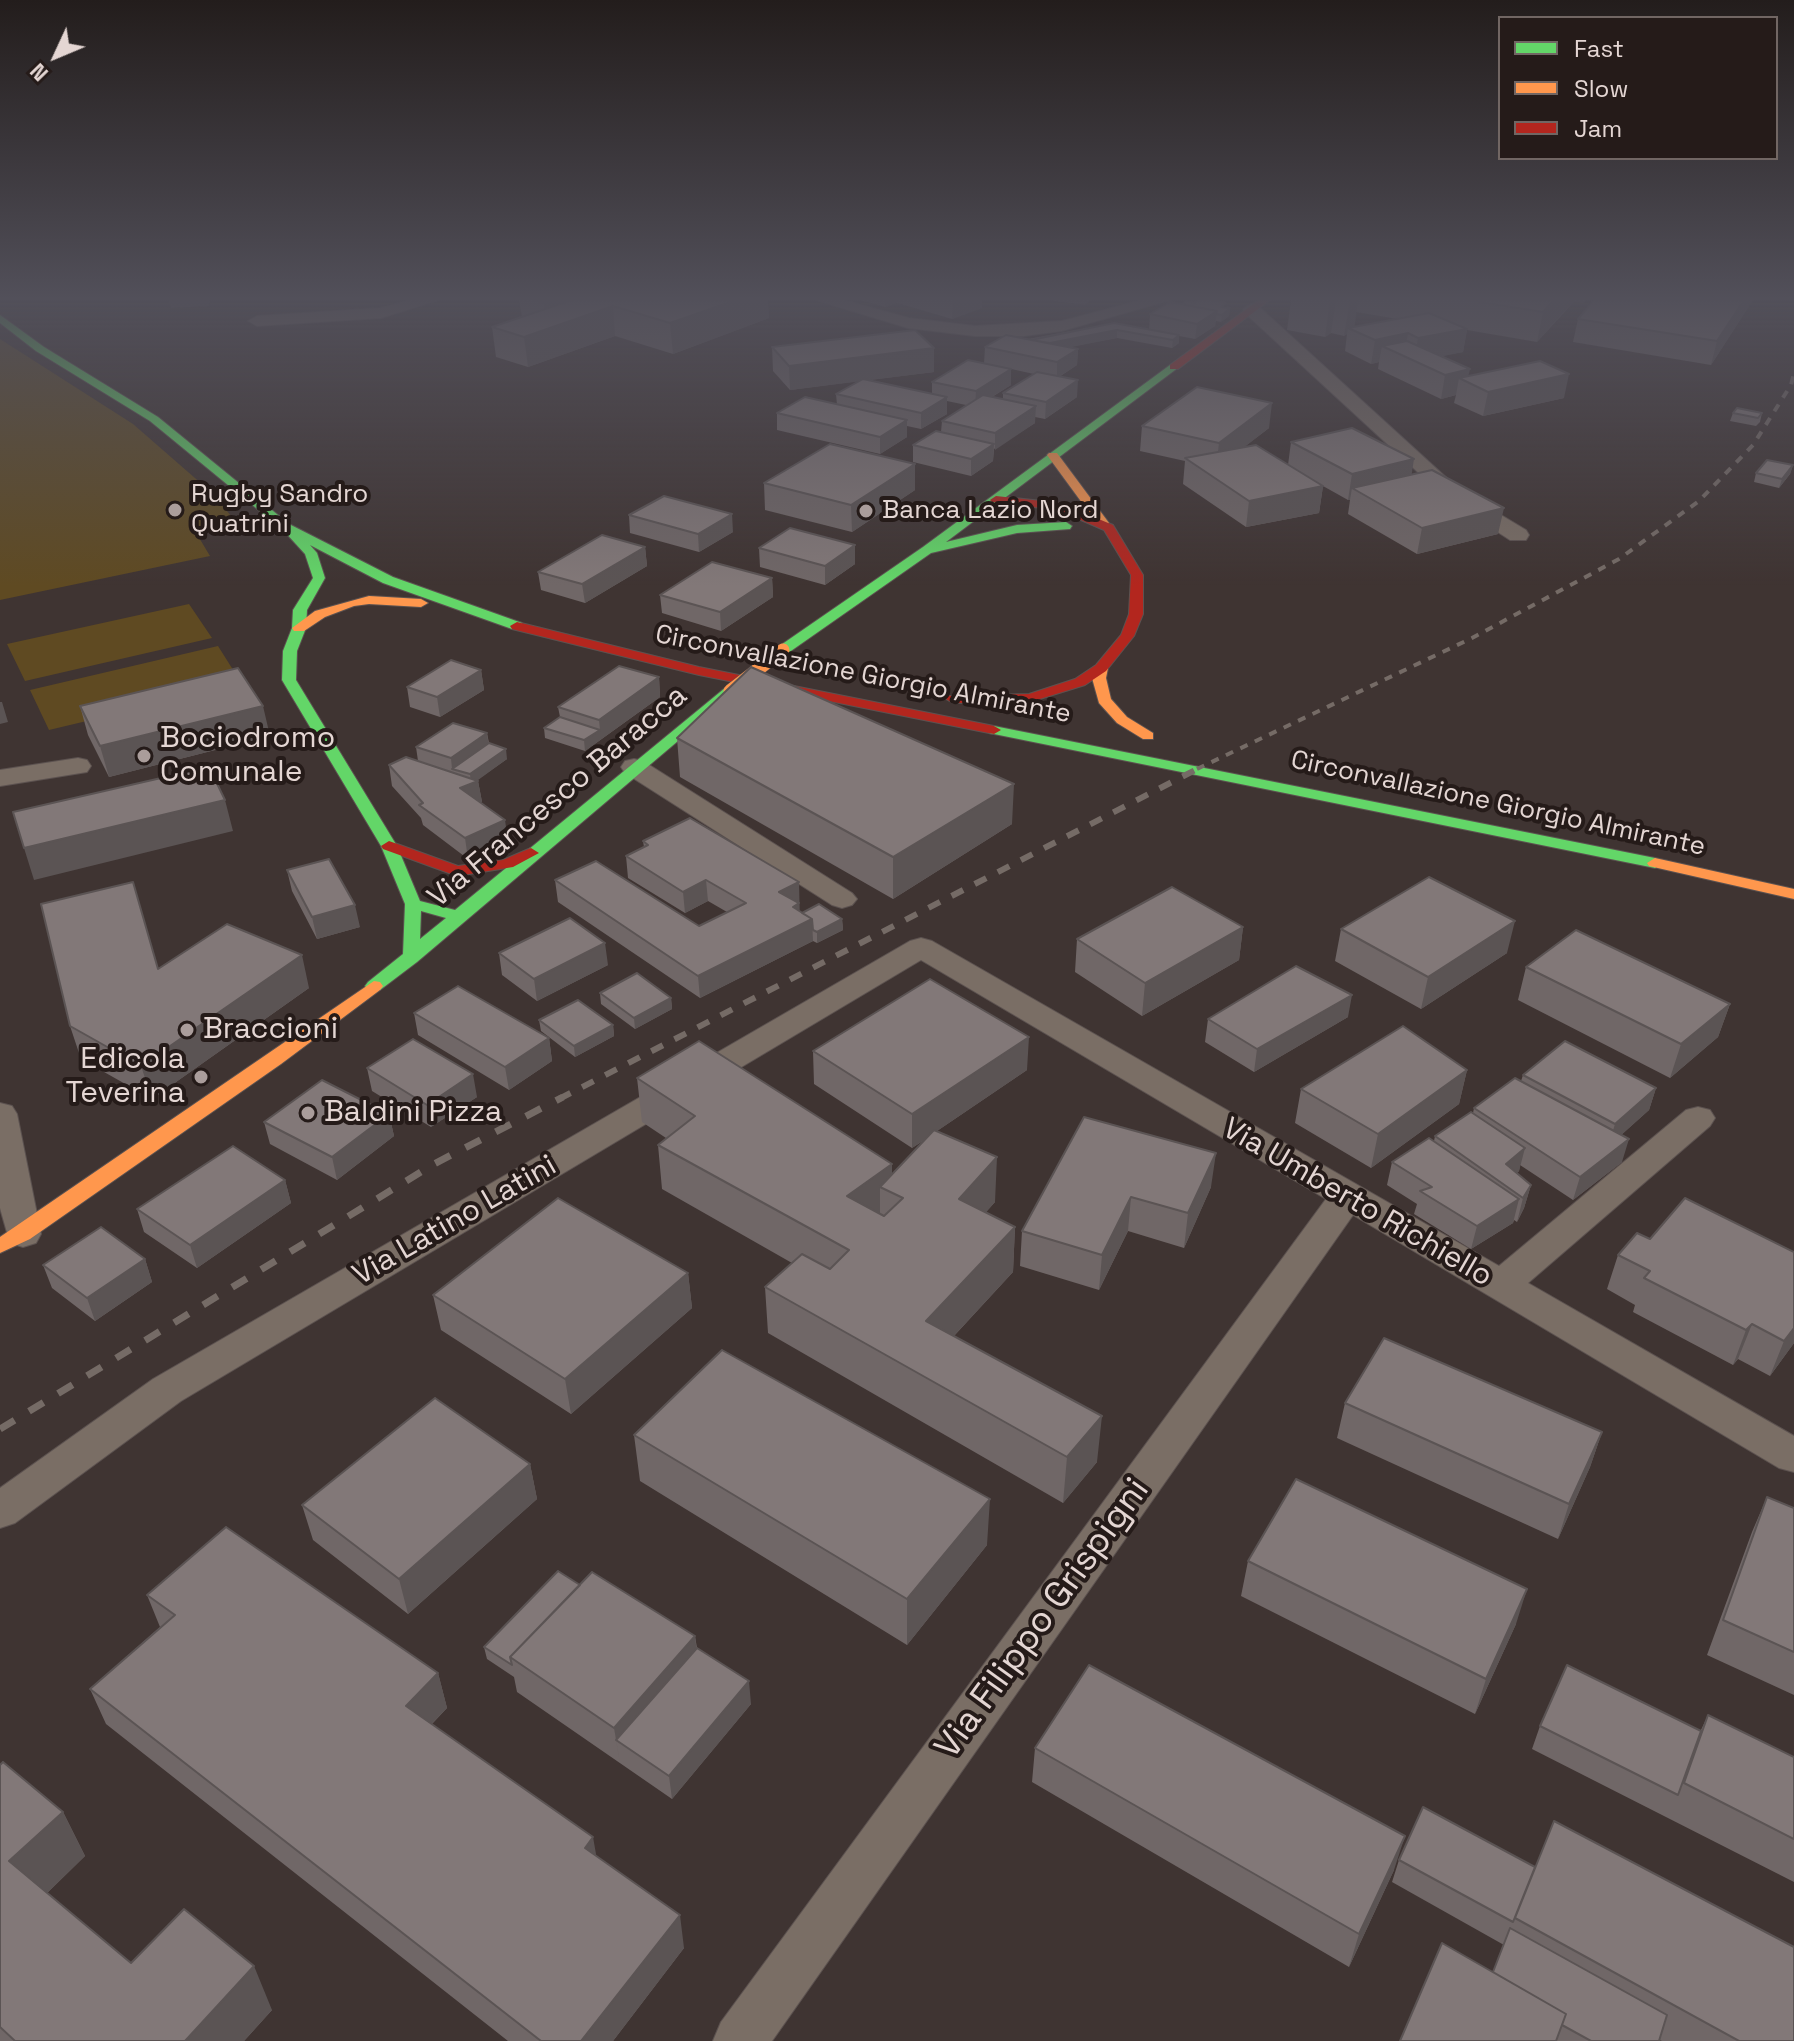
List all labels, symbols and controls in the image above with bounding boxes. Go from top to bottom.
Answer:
north arrow [16,16,96,96]
legend [1498,16,1778,160]
text: Fast [1574,33,1624,64]
text: N [24,58,54,88]
text: Slow [1574,73,1628,104]
text: Jam [1574,113,1622,144]
place label: Rugby Sandro Quatrini [191,479,368,540]
place label: Banca Lazio Nord [882,495,1098,527]
marker: Rugby Sandro Quatrini [166,501,184,519]
marker: Banca Lazio Nord [857,502,875,520]
street label: Circonvallazione Giorgio Almirante [653,619,1073,731]
street label: Via Francesco Baracca [421,678,695,916]
place label: Bociodromo Comunale [160,721,335,792]
street label: Circonvallazione Giorgio Almirante [1288,745,1708,863]
marker: Bociodromo Comunale [135,747,153,765]
place label: Braccioni [203,1012,338,1048]
marker: Braccioni [178,1021,196,1039]
place label: Edicola Teverina [66,1042,185,1112]
marker: Edicola Teverina [192,1068,210,1086]
place label: Baldini Pizza [324,1095,502,1131]
marker: Baldini Pizza [299,1104,317,1122]
street label: Via Umberto Richiello [1216,1111,1498,1295]
street label: Via Latino Latini [347,1148,563,1294]
street label: Via Filippo Grispigni [927,1470,1159,1768]

